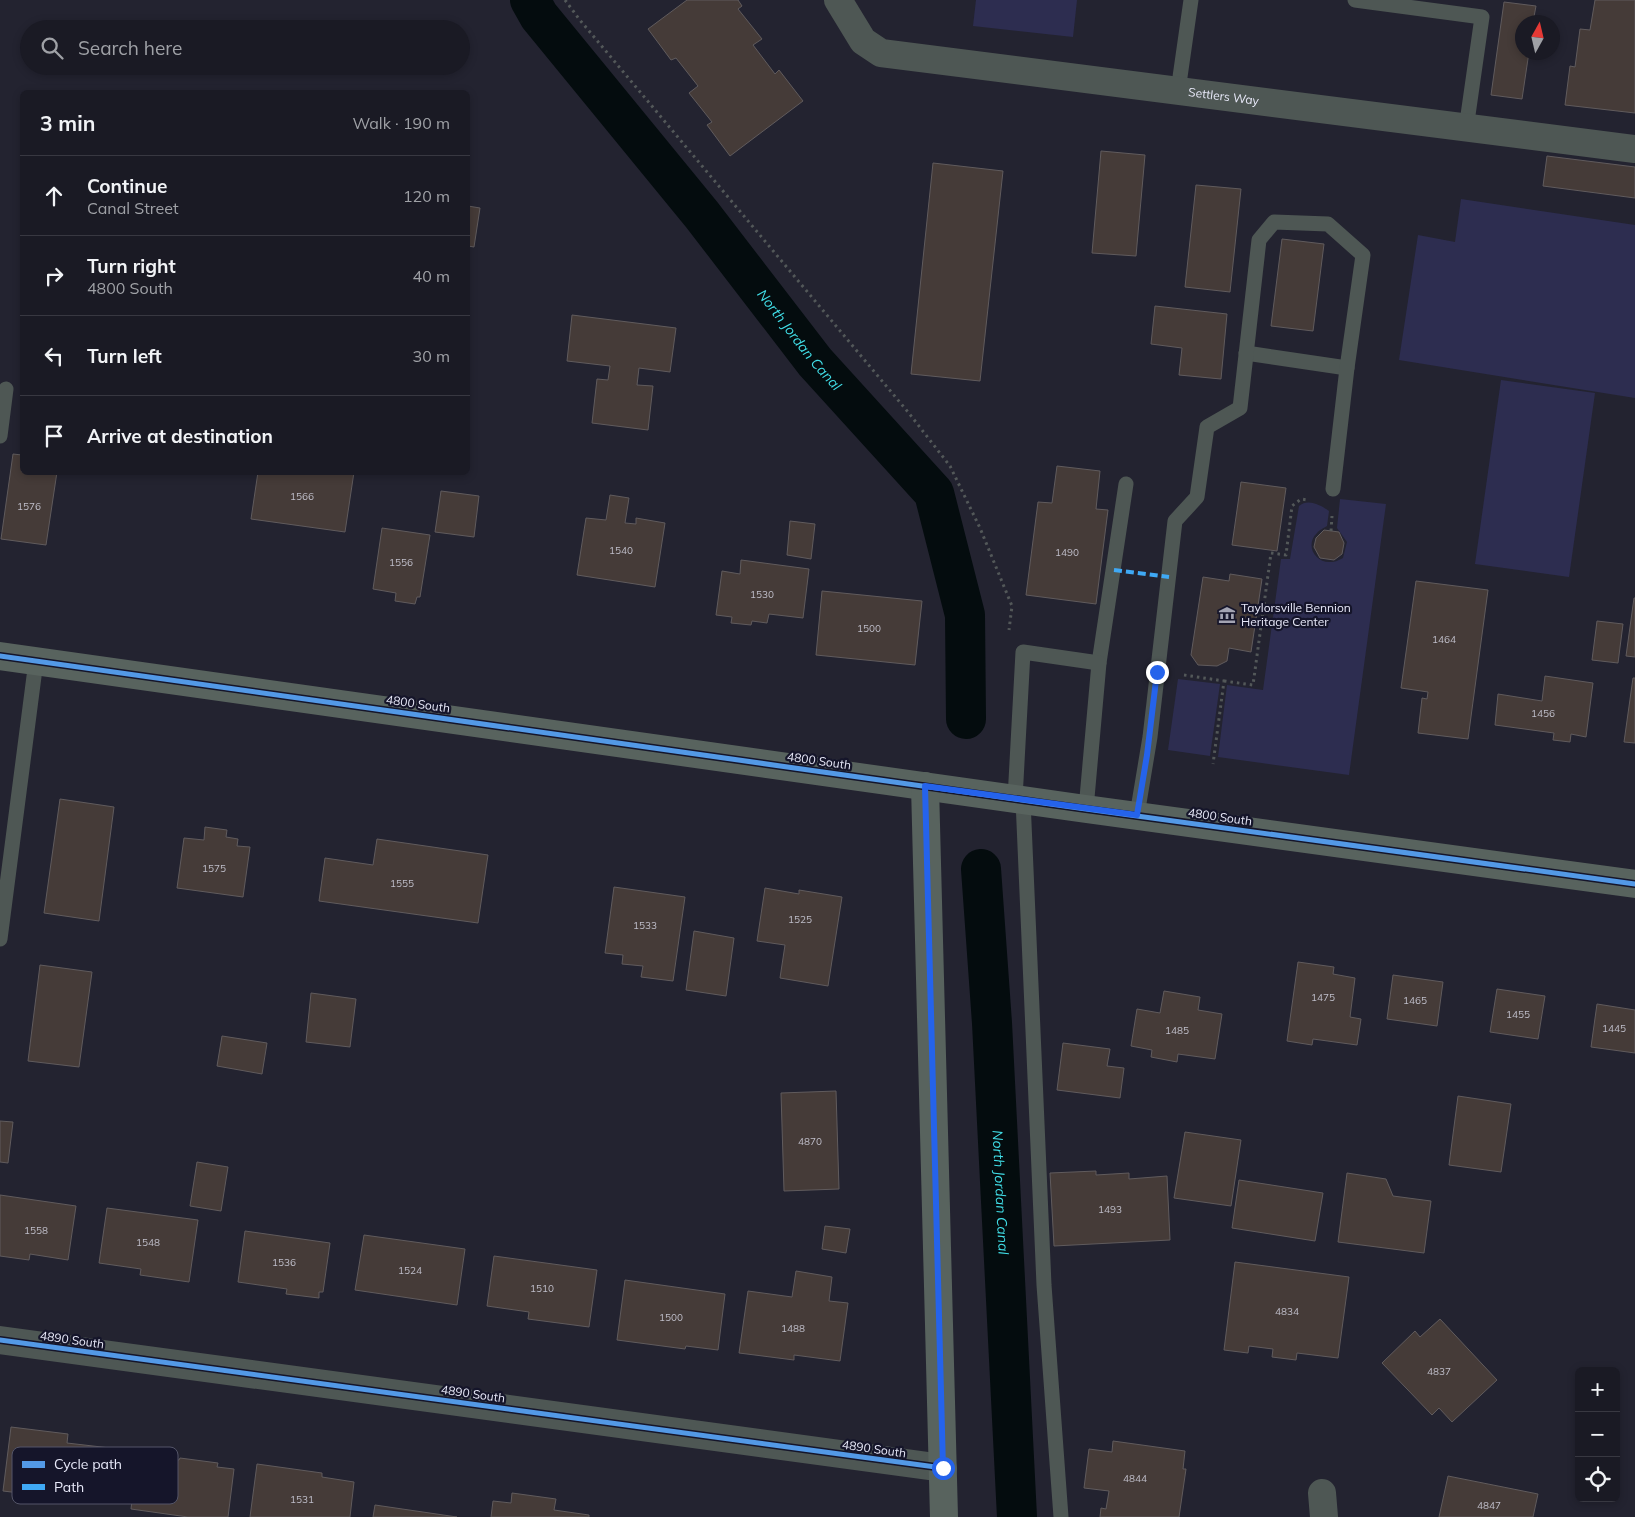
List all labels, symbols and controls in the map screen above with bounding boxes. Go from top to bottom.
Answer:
north arrow [1515,15,1560,60]
search box [20,20,470,75]
icon: search [38,34,66,62]
text: Search here [78,36,182,60]
street label: Settlers Way [1187,84,1261,108]
text: 3 min [40,110,95,136]
text: Walk · 190 m [352,113,450,133]
text: Continue [87,174,167,198]
icon: ahead [40,182,68,210]
text: 120 m [403,186,450,206]
text: Canal Street [87,198,179,218]
text: Turn right [87,254,176,278]
icon: right [40,262,68,290]
text: 40 m [413,266,450,286]
text: 4800 South [87,278,173,298]
water label: North Jordan Canal [753,286,846,395]
icon: left [40,342,68,370]
text: Turn left [87,344,162,368]
text: 30 m [413,346,450,366]
icon: arrive [40,422,68,450]
text: Arrive at destination [87,424,273,448]
house number: 1566 [290,490,314,503]
house number: 1576 [17,500,41,513]
house number: 1540 [609,544,633,557]
house number: 1490 [1055,546,1079,559]
house number: 1556 [389,556,413,569]
house number: 1530 [750,588,774,601]
place label: Taylorsville Bennion Heritage Center [1241,600,1351,629]
museum icon: Taylorsville Bennion Heritage Center [1217,605,1237,625]
house number: 1500 [857,622,881,635]
house number: 1464 [1432,633,1456,646]
route end [1146,661,1169,684]
street label: 4800 South [385,692,451,715]
house number: 1456 [1531,707,1555,720]
street label: 4800 South [786,749,852,772]
street label: 4800 South [1187,805,1253,828]
house number: 1575 [202,862,226,875]
house number: 1555 [390,877,414,890]
house number: 1525 [788,913,812,926]
house number: 1533 [633,919,657,932]
house number: 1475 [1311,991,1335,1004]
house number: 1465 [1403,994,1427,1007]
house number: 1455 [1506,1008,1530,1021]
house number: 1445 [1602,1022,1626,1035]
house number: 1485 [1165,1024,1189,1037]
water label: North Jordan Canal [988,1130,1013,1256]
house number: 4870 [798,1135,822,1148]
house number: 1493 [1098,1203,1122,1216]
house number: 1558 [24,1224,48,1237]
house number: 1548 [136,1236,160,1249]
house number: 1536 [272,1256,296,1269]
house number: 1524 [398,1264,422,1277]
house number: 1510 [530,1282,554,1295]
house number: 4834 [1275,1305,1299,1318]
house number: 1500 [659,1311,683,1324]
house number: 1488 [781,1322,805,1335]
street label: 4890 South [39,1328,105,1351]
house number: 4837 [1427,1365,1451,1378]
map controls [1575,1367,1620,1502]
button: + [1575,1367,1620,1412]
street label: 4890 South [440,1382,506,1405]
button: − [1575,1412,1620,1457]
street label: 4890 South [841,1437,907,1460]
legend [12,1447,178,1504]
text: Cycle path [54,1455,122,1473]
route start [932,1457,955,1480]
button: locate [1575,1457,1620,1502]
house number: 4844 [1123,1472,1147,1485]
text: Path [54,1478,84,1496]
house number: 1531 [290,1493,314,1506]
house number: 4847 [1477,1499,1501,1512]

